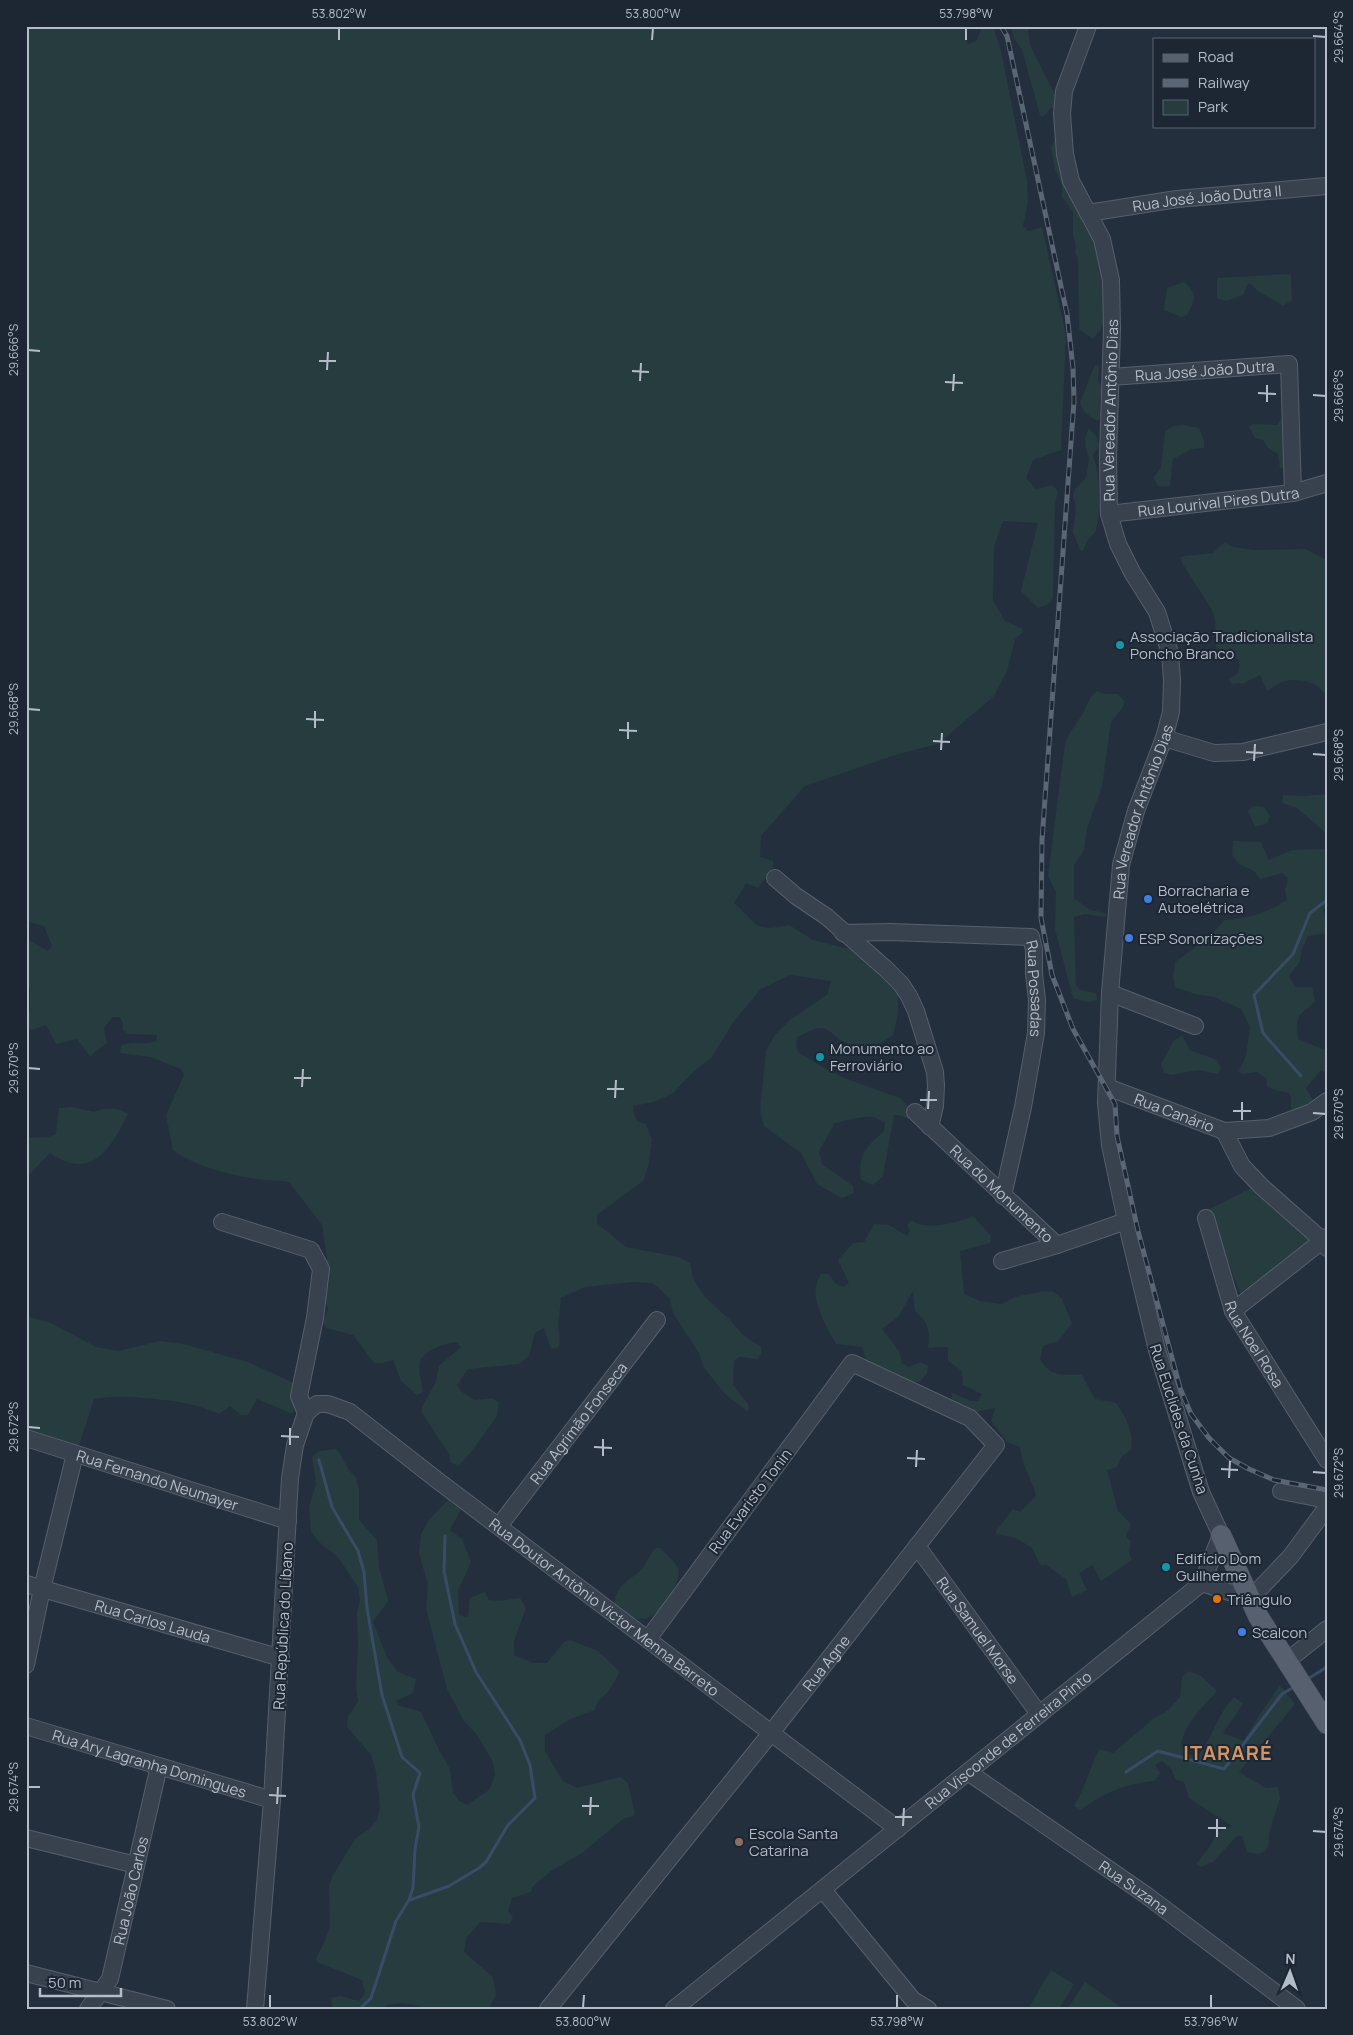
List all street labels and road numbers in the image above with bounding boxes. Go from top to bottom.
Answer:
street label: Rua José João Dutra II [1131,179,1282,216]
street label: Rua Vereador Antônio Dias [1097,319,1123,502]
street label: Rua José João Dutra [1134,355,1275,386]
street label: Rua Lourival Pires Dutra [1137,481,1302,521]
street label: Rua Vereador Antônio Dias [1108,722,1178,900]
street label: Rua Possadas [1022,938,1048,1037]
street label: Rua Canário [1131,1088,1217,1137]
street label: Rua do Monumento [946,1140,1058,1247]
street label: Rua Noel Rosa [1220,1298,1289,1391]
street label: Rua Euclides da Cunha [1145,1341,1213,1497]
street label: Rua Agrimão Fonseca [525,1358,632,1488]
street label: Rua Fernando Neumayer [74,1444,242,1515]
street label: Rua Evaristo Tonin [704,1444,796,1558]
street label: Rua Doutor Antônio Victor Menna Barreto [485,1513,724,1701]
street label: Rua República do Líbano [268,1542,298,1710]
street label: Rua Samuel Morse [932,1572,1024,1688]
street label: Rua Carlos Lauda [92,1594,213,1648]
street label: Rua Agne [797,1630,855,1695]
street label: Rua Visconde de Ferreira Pinto [920,1666,1096,1813]
street label: Rua Ary Lagranha Domingues [50,1724,249,1802]
street label: Rua João Carlos [108,1834,153,1947]
street label: Rua Suzana [1095,1855,1173,1919]

